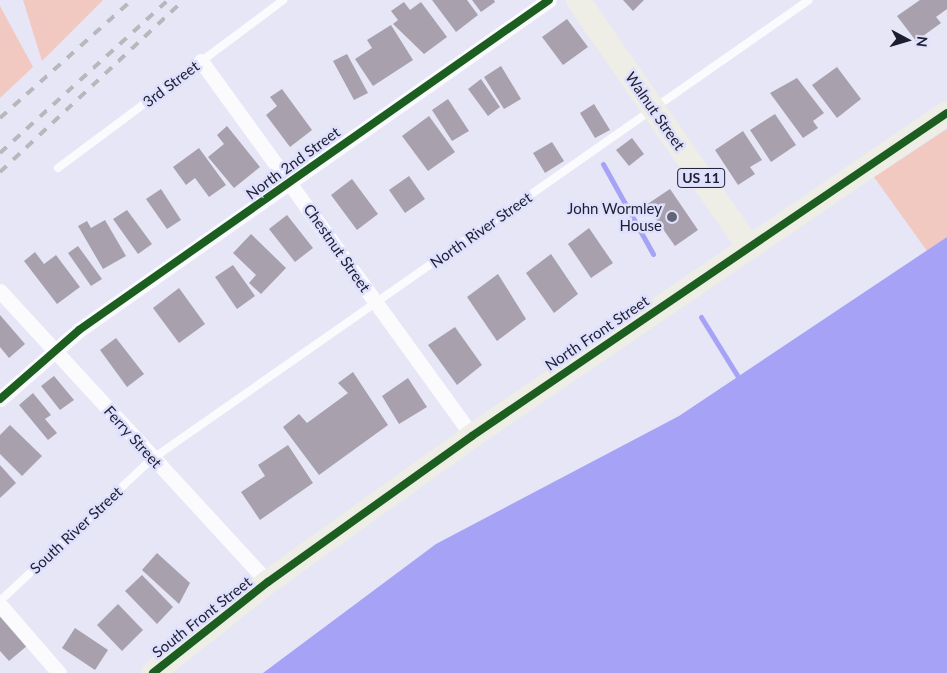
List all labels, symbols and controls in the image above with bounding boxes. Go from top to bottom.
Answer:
north arrow [882,15,932,65]
text: N [913,35,931,48]
street label: 3rd Street [139,57,203,111]
street label: Walnut Street [621,69,689,153]
street label: North 2nd Street [243,123,343,203]
road number: US 11 [676,167,726,190]
street label: North River Street [427,188,535,272]
place label: John Wormley House [567,199,662,234]
street label: Chestnut Street [300,200,374,296]
marker: John Wormley House [666,211,678,223]
street label: North Front Street [542,292,652,374]
street label: Ferry Street [100,402,166,472]
street label: South River Street [26,483,126,577]
street label: South Front Street [149,573,255,661]

